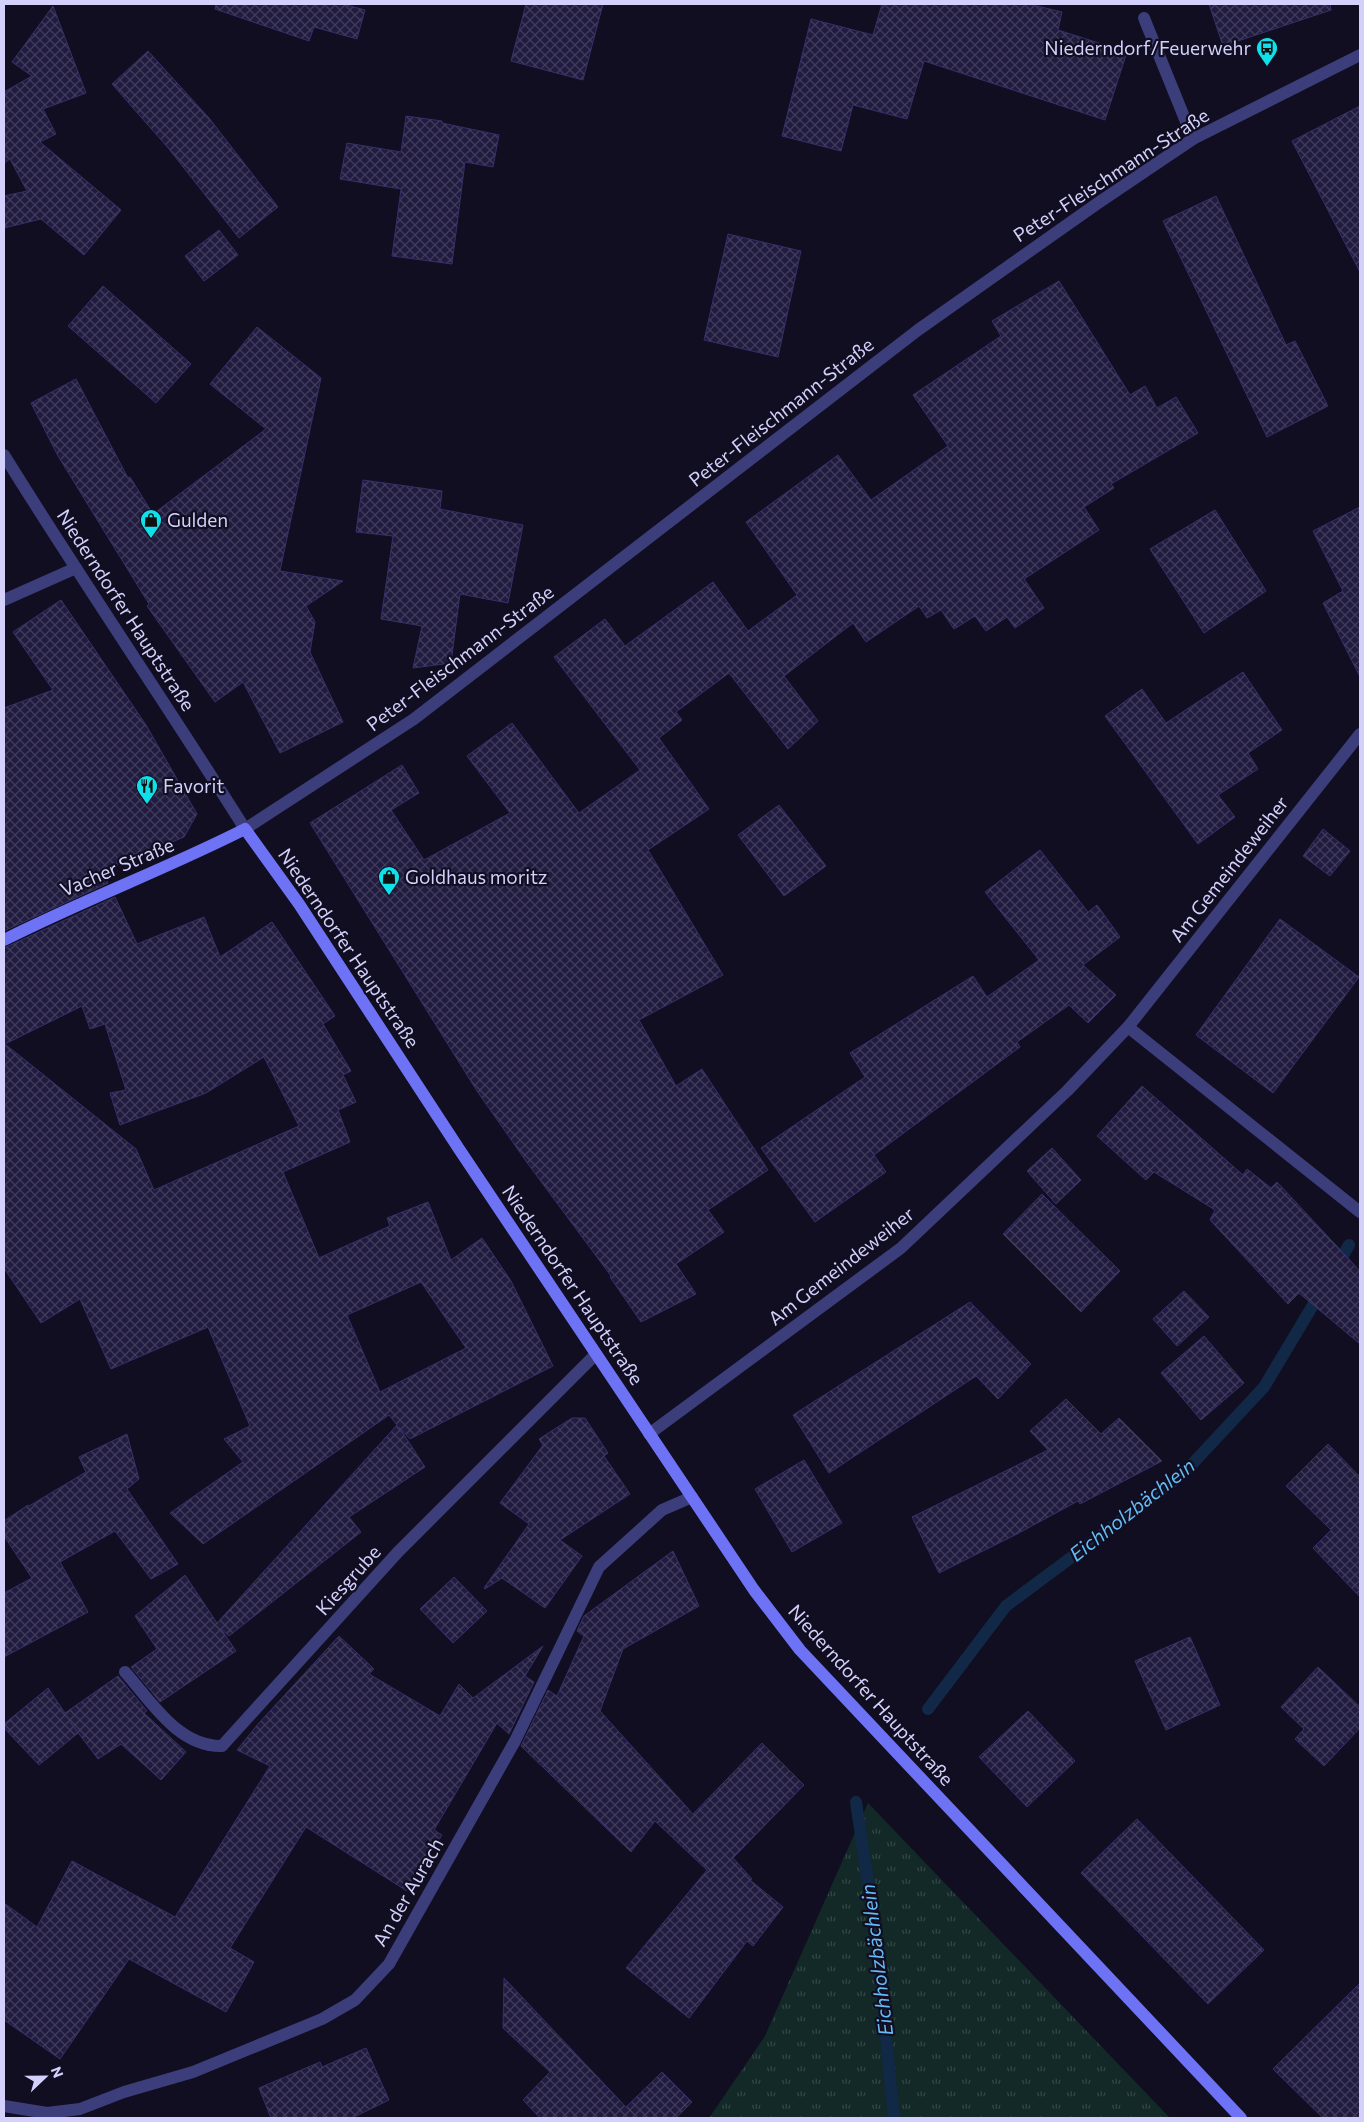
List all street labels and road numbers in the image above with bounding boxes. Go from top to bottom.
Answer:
street label: Peter-Fleischmann-Straße [1009,103,1213,246]
street label: Peter-Fleischmann-Straße [684,332,878,491]
street label: Niederndorfer Hauptstraße [53,505,200,715]
street label: Peter-Fleischmann-Straße [362,580,558,735]
street label: Am Gemeindeweiher [1165,791,1293,946]
street label: Vacher Straße [57,832,177,901]
street label: Niederndorfer Hauptstraße [274,844,425,1052]
street label: Niederndorfer Hauptstraße [498,1181,649,1389]
street label: Am Gemeindeweiher [763,1201,918,1330]
street label: Kiesgrube [310,1540,385,1619]
street label: Niederndorfer Hauptstraße [784,1599,959,1790]
street label: An der Aurach [367,1834,448,1950]

